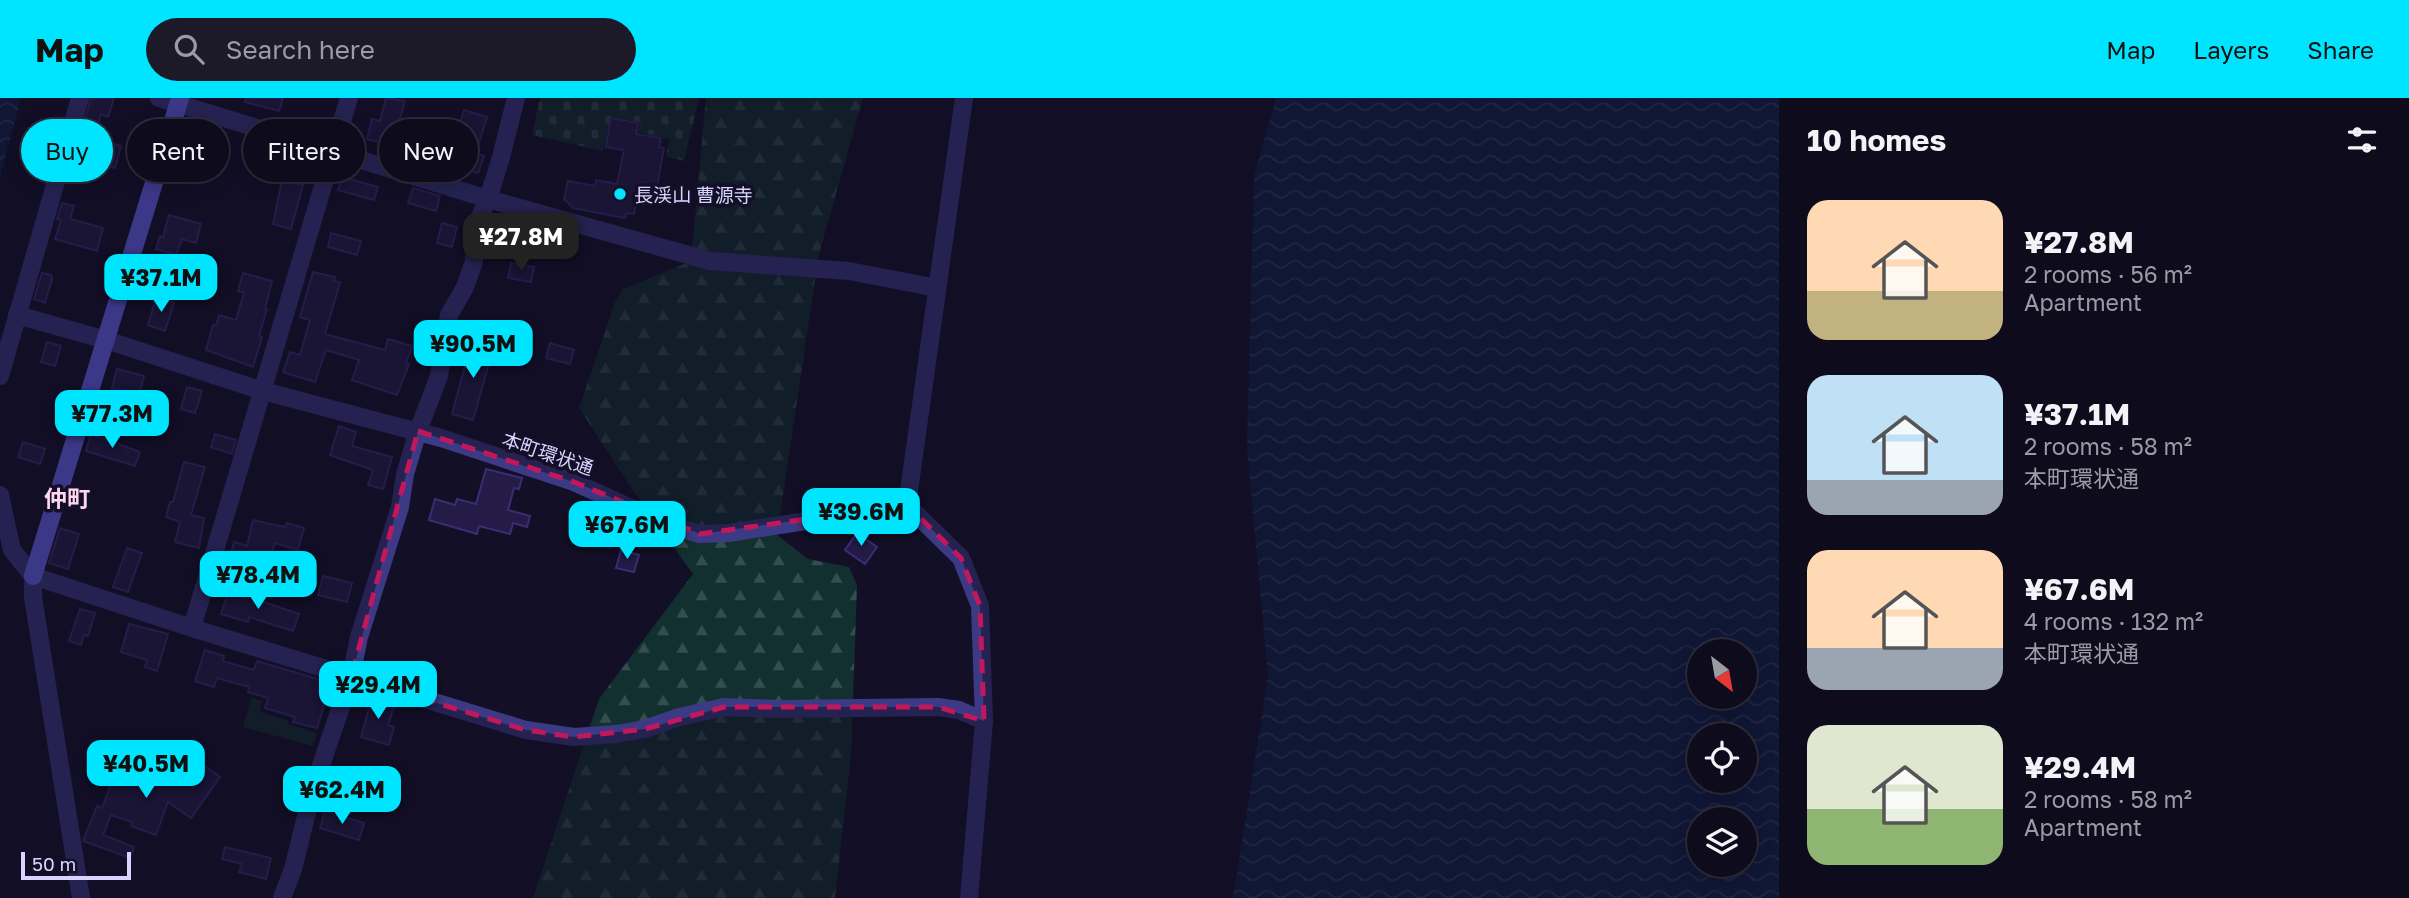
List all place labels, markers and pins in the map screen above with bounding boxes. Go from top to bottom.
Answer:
place label: 長渓山 曹源寺 [634,183,753,206]
marker: 長渓山 曹源寺 [612,186,628,202]
pin: ¥27.8M [464,214,578,273]
pin: ¥37.1M [104,254,218,314]
pin: ¥90.5M [416,320,530,380]
pin: ¥77.3M [55,390,169,450]
pin: ¥39.6M [804,489,918,548]
pin: ¥67.6M [570,502,684,561]
pin: ¥78.4M [201,552,315,611]
pin: ¥29.4M [321,662,435,721]
pin: ¥40.5M [89,740,203,800]
pin: ¥62.4M [285,766,399,826]

